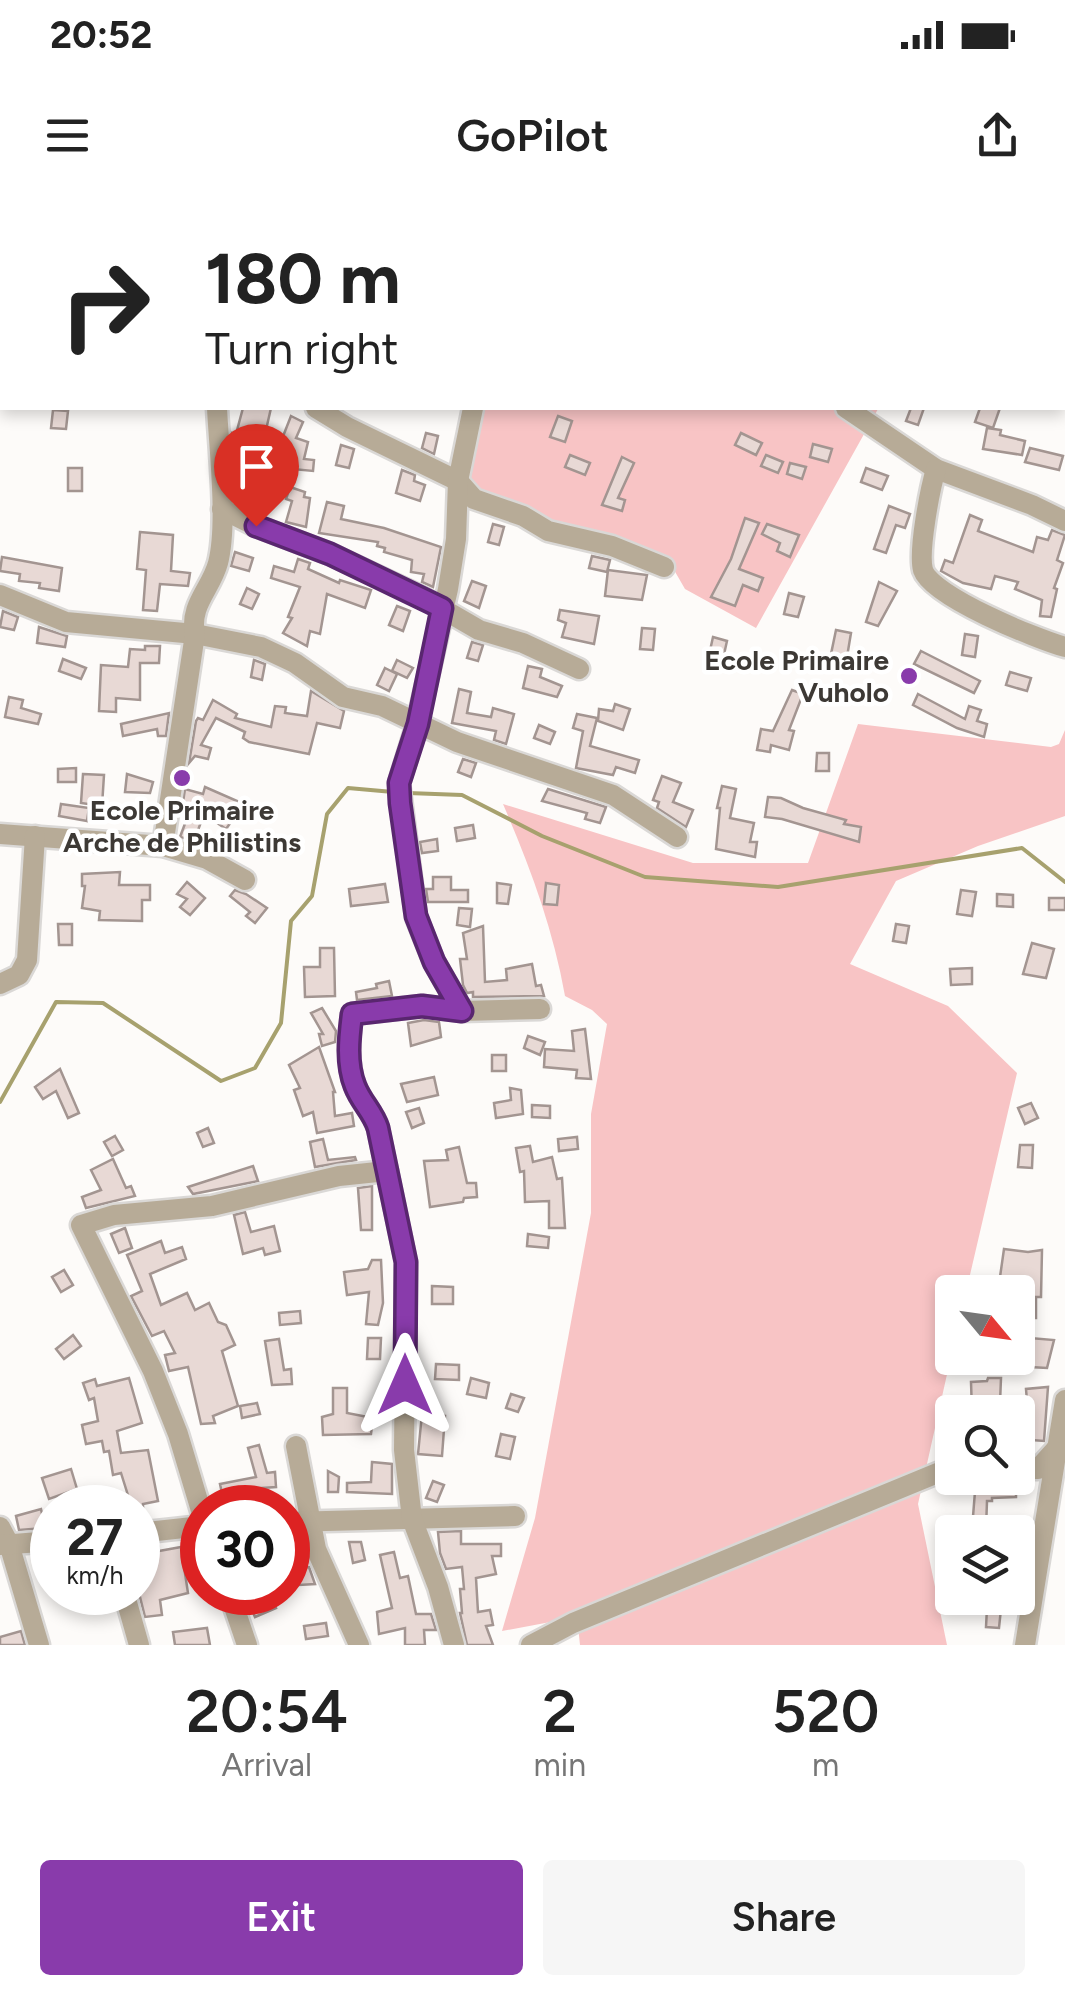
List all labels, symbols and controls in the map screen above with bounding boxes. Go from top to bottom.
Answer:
text: 20:52 [50,12,152,58]
icon: menu [40,108,95,163]
text: GoPilot [456,108,609,162]
icon: share [970,108,1025,163]
text: 180 m [205,236,400,321]
icon: right [40,240,170,370]
text: Turn right [205,321,398,375]
pin [214,424,299,527]
icon: arrive [229,439,284,494]
place label: Ecole Primaire Vuholo [704,643,889,709]
marker: Ecole Primaire Vuholo [898,665,920,687]
marker: Ecole Primaire Arche de Philistins [171,767,193,789]
place label: Ecole Primaire Arche de Philistins [63,793,301,859]
north arrow [935,1275,1035,1375]
map controls [935,1275,1035,1615]
position arrow [353,1333,457,1437]
button: search [935,1395,1035,1495]
speed limit sign: 30 [180,1485,310,1615]
text: 27 [67,1507,123,1568]
button: layers [935,1515,1035,1615]
text: km/h [66,1560,124,1590]
text: 20:54 [186,1675,348,1747]
text: 2 [543,1675,577,1747]
text: 520 [772,1675,879,1747]
text: Arrival [222,1746,312,1784]
text: min [534,1746,586,1784]
text: m [812,1746,839,1784]
button: Exit [40,1860,523,1975]
button: Share [543,1860,1025,1975]

